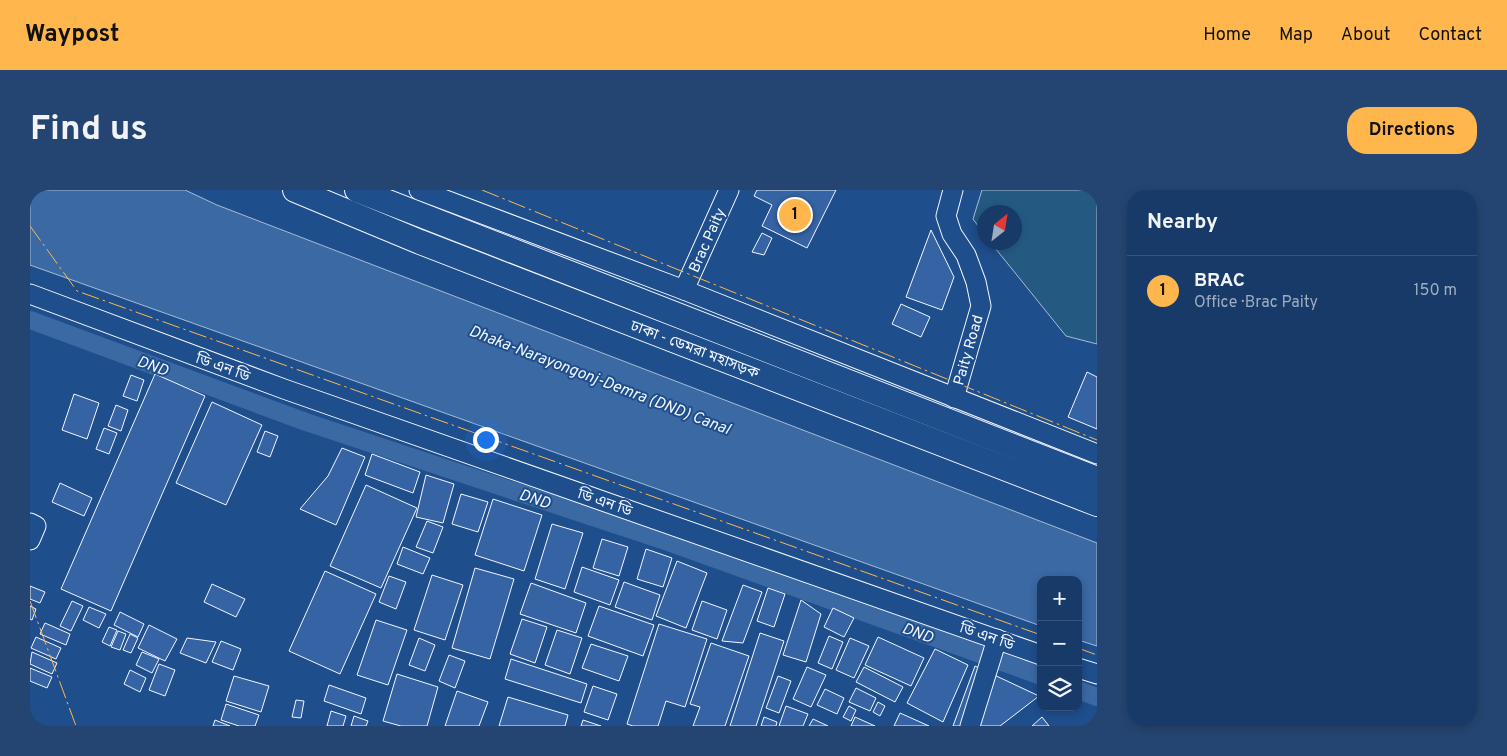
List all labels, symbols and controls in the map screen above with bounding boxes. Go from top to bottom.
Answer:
text: Waypost [25,20,119,50]
text: Home [1203,24,1251,47]
text: Map [1279,24,1313,47]
text: About [1341,24,1390,47]
text: Contact [1418,24,1482,47]
button: Directions [1347,107,1477,154]
text: Find us [30,108,148,152]
pin: 1 [779,196,811,234]
street label: Brac Paity [686,205,731,276]
north arrow [977,205,1022,250]
text: Nearby [1147,209,1218,236]
text: BRAC [1194,269,1245,293]
text: 1 [1160,281,1166,301]
text: 150 m [1414,281,1457,301]
text: Office · Brac Paity [1194,293,1318,313]
street label: Paity Road [950,313,989,388]
street label: ঢাকা - ডেমরা মহাসড়ক [626,317,762,384]
water label: Dhaka-Narayongonj-Demra (DND) Canal [466,322,734,440]
street label: ডি এন ডি [192,349,253,387]
water label: DND [134,352,171,382]
your location [473,427,499,453]
water label: DND [516,485,553,514]
street label: ডি এন ডি [574,485,635,522]
map controls [1037,576,1082,711]
button: + [1037,576,1082,621]
water label: DND [899,619,936,649]
street label: ডি এন ডি [956,619,1017,656]
button: − [1037,621,1082,666]
button: layers [1037,666,1082,711]

